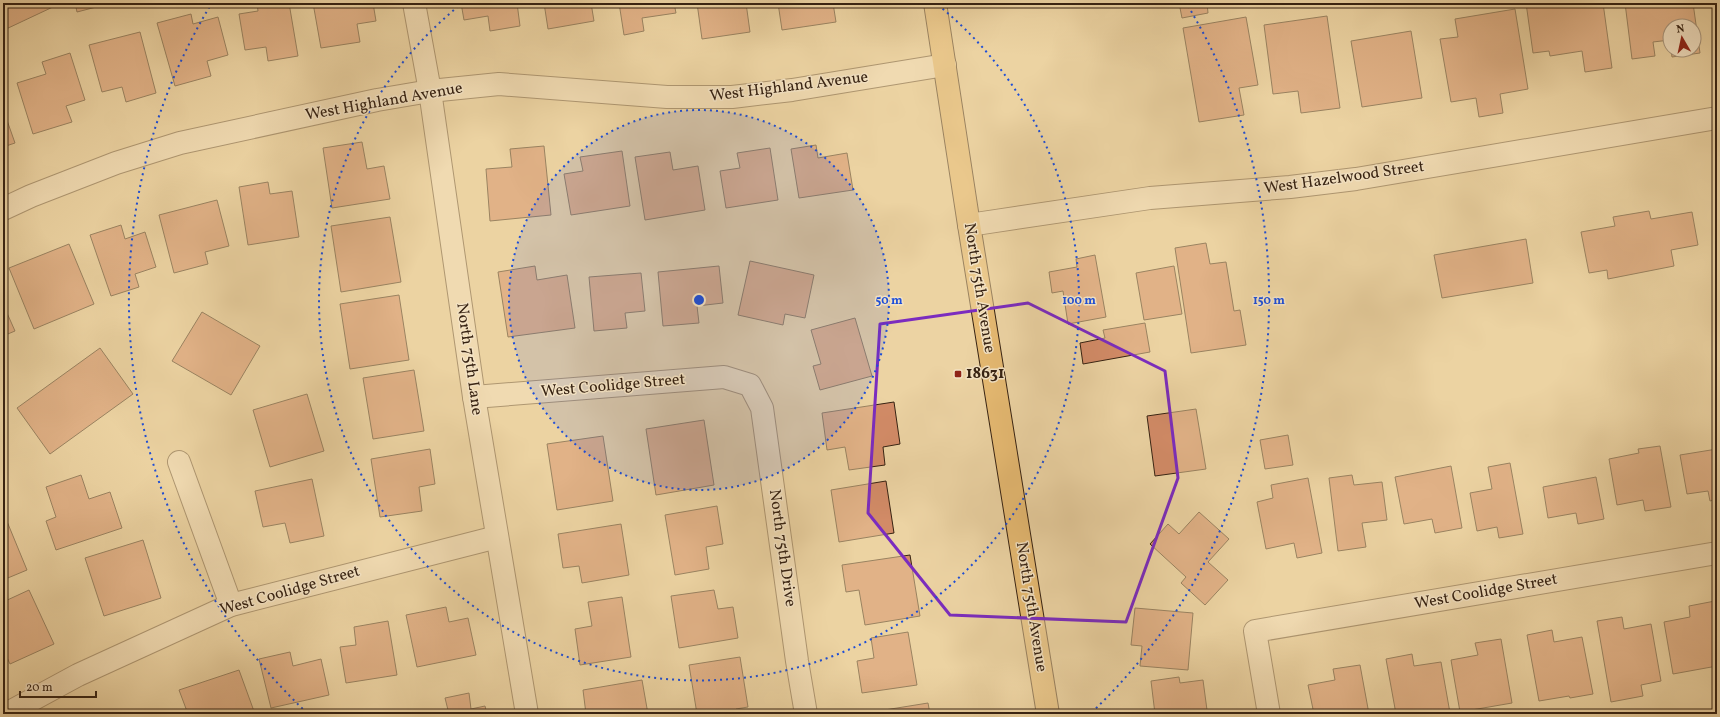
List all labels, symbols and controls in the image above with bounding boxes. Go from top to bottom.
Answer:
north arrow [1662,18,1702,58]
text: N [1676,22,1686,38]
street label: West Highland Avenue [709,66,869,108]
street label: West Highland Avenue [304,77,464,127]
street label: West Hazelwood Street [1262,156,1426,200]
street label: North 75th Avenue [958,221,1000,355]
centre of rings [692,293,706,307]
text: 50 m [875,293,903,309]
text: 100 m [1062,293,1096,309]
text: 150 m [1253,293,1285,309]
street label: North 75th Lane [450,301,488,417]
place label: 18631 [966,363,1004,385]
street label: West Coolidge Street [540,369,686,403]
marker: 18631 [953,369,963,379]
street label: North 75th Drive [763,488,801,608]
street label: North 75th Avenue [1010,540,1052,674]
street label: West Coolidge Street [217,560,363,622]
street label: West Coolidge Street [1413,569,1560,615]
scale bar [20,673,96,699]
text: 20 m [26,680,53,696]

